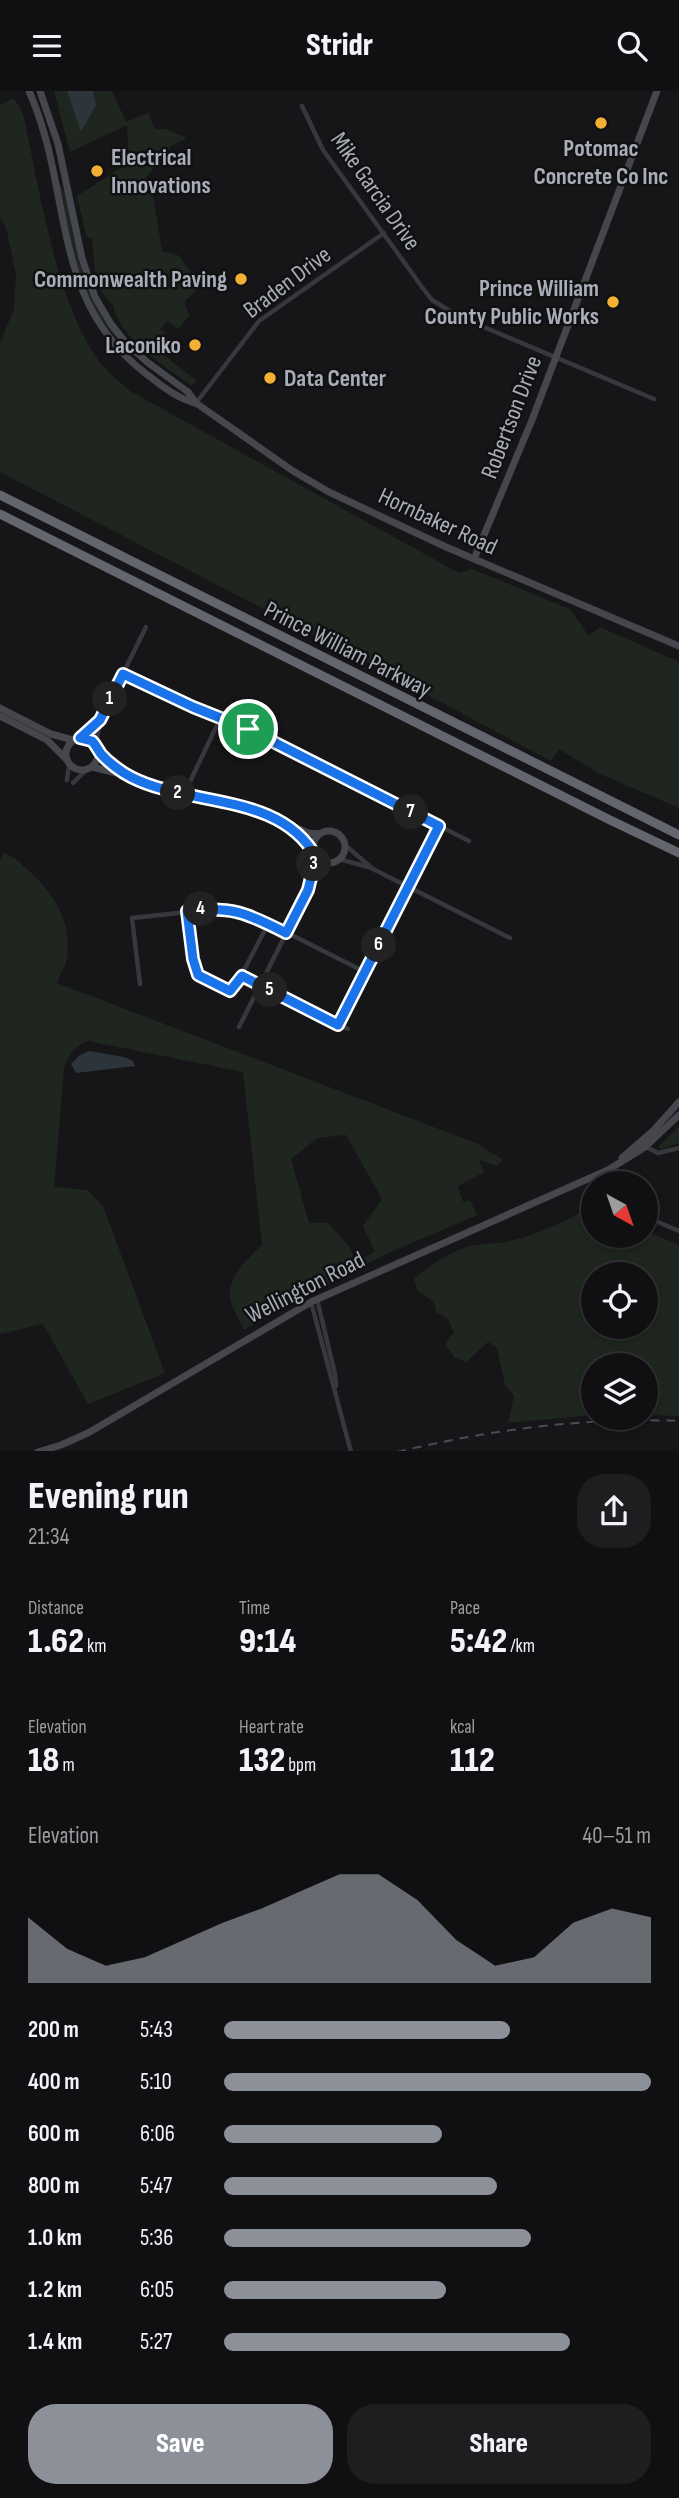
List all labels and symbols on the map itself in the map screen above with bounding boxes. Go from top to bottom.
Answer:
marker: Potomac Concrete Co Inc [593,115,609,131]
street label: Mike Garcia Drive [324,127,427,256]
place label: Potomac Concrete Co Inc [534,134,668,191]
place label: Electrical Innovations [111,143,211,200]
marker: Electrical Innovations [89,163,105,179]
street label: Braden Drive [238,240,337,325]
place label: Commonwealth Paving [34,265,227,294]
marker: Commonwealth Paving [233,271,249,287]
place label: Prince William County Public Works [424,274,599,331]
marker: Prince William County Public Works [605,294,621,310]
place label: Laconiko [105,331,181,360]
marker: Laconiko [187,337,203,353]
street label: Robertson Drive [475,352,548,483]
place label: Data Center [284,364,387,393]
marker: Data Center [262,370,278,386]
street label: Hornbaker Road [374,481,502,562]
street label: Prince William Parkway [259,595,436,704]
pin: 1 [92,681,128,717]
pin [218,699,278,759]
pin: 2 [160,775,196,811]
pin: 7 [394,795,428,829]
pin: 3 [296,847,332,881]
pin: 4 [184,891,218,927]
pin: 6 [362,927,396,963]
pin: 5 [252,972,288,1007]
north arrow [581,1171,658,1248]
street label: Wellington Road [241,1245,370,1330]

